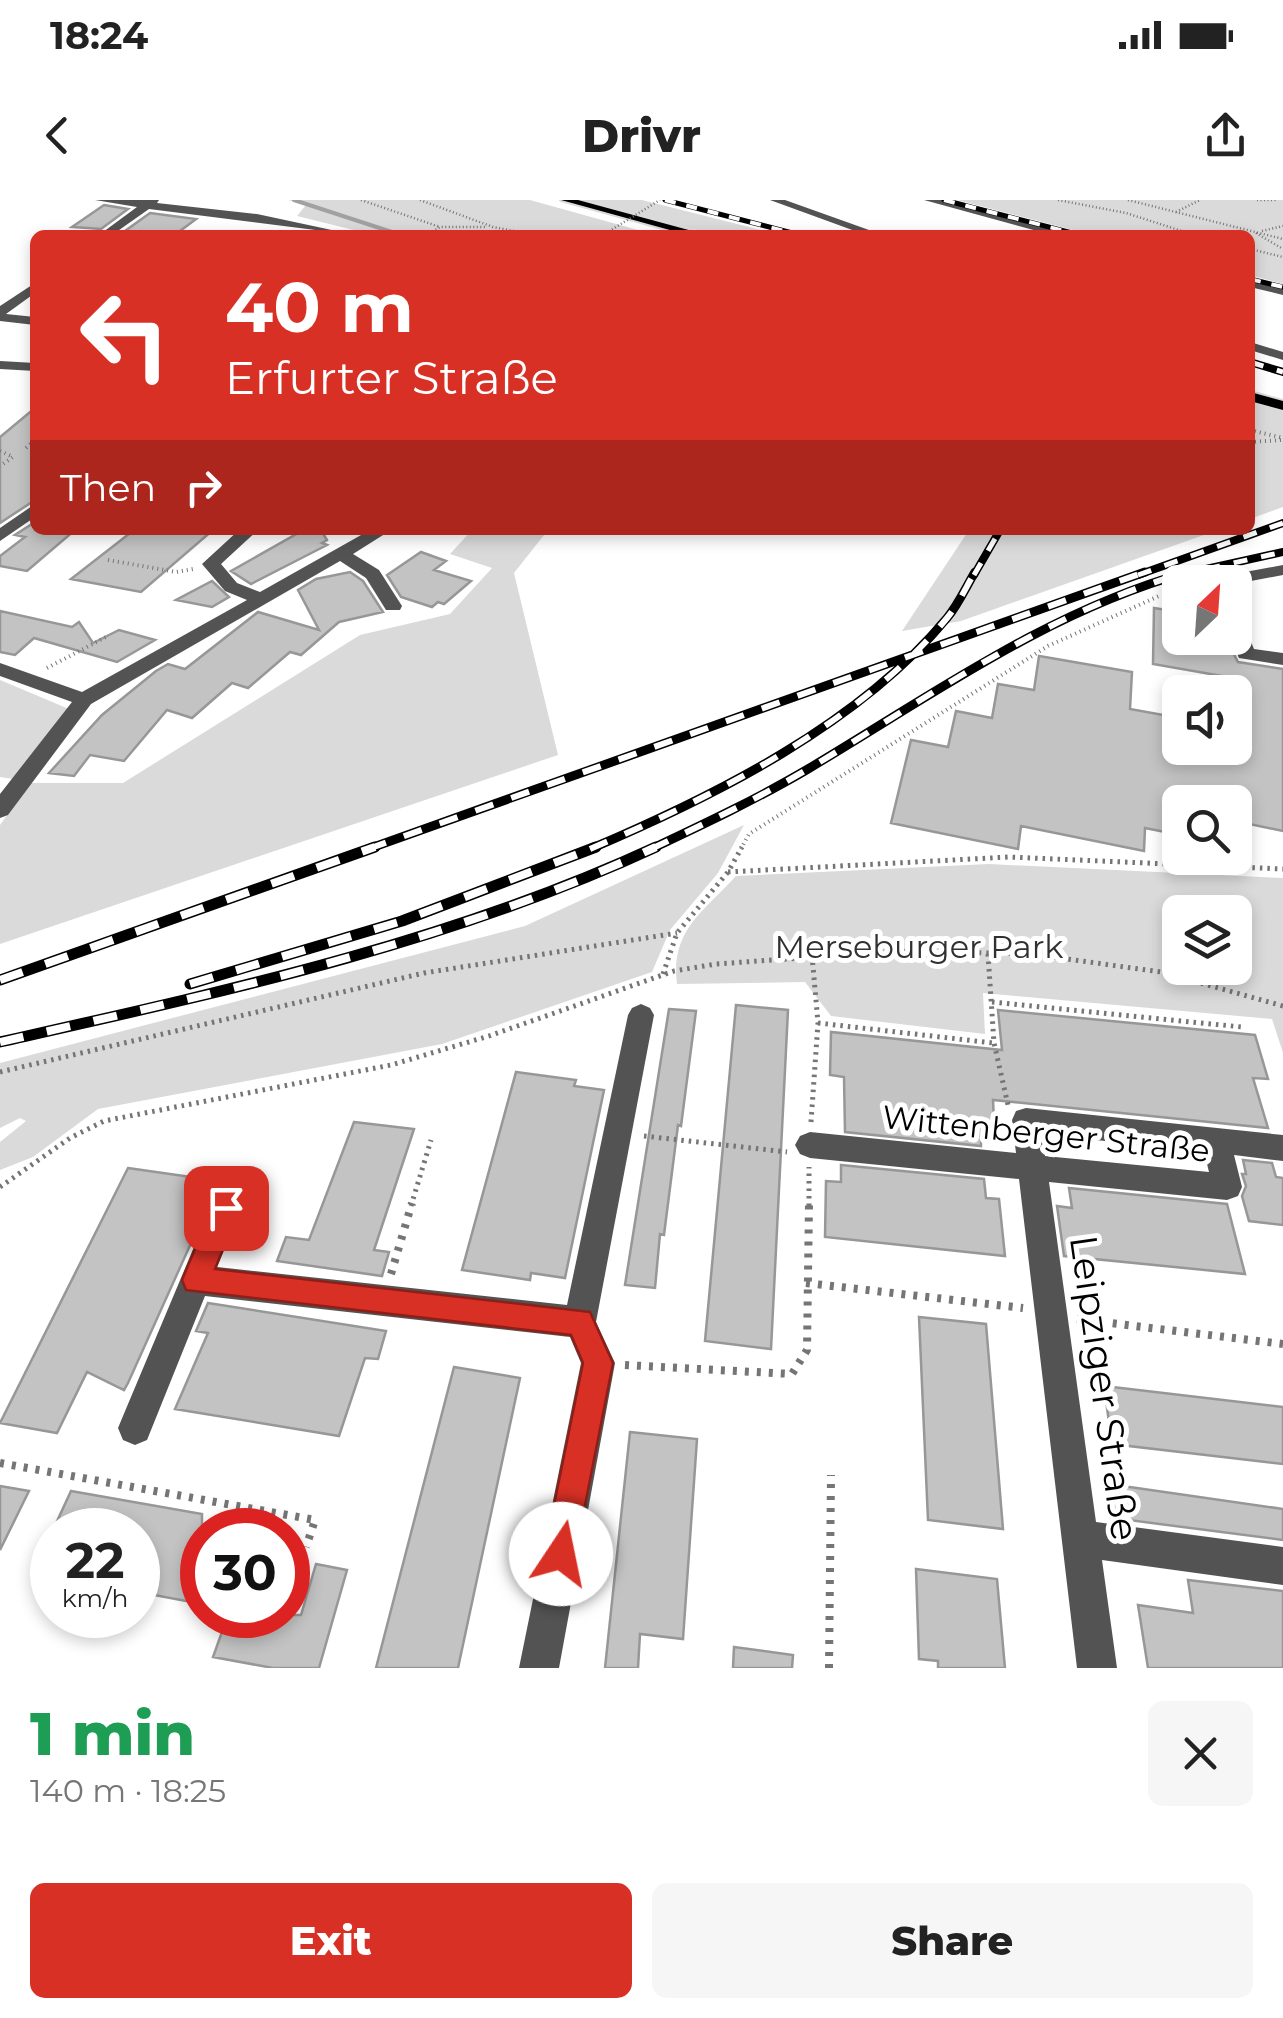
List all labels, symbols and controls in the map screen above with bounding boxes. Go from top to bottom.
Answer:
text: 18:24 [50,12,148,59]
icon: back [30,108,85,163]
text: Drivr [582,108,701,163]
icon: share [1198,108,1253,163]
text: 40 m [225,264,414,350]
icon: left [60,270,190,400]
text: Erfurter Straße [225,350,558,405]
icon: right [176,460,231,515]
text: Then [60,464,156,511]
north arrow [1162,565,1252,655]
map controls [1162,565,1252,985]
button: sound [1162,675,1252,765]
button: search [1162,785,1252,875]
button: layers [1162,895,1252,985]
park label: Merseburger Park [775,927,1063,966]
street label: Wittenberger Straße [880,1097,1212,1170]
pin [184,1166,269,1251]
icon: arrive [199,1181,254,1236]
street label: Leipziger Straße [1060,1232,1149,1544]
position arrow [509,1502,613,1606]
speed limit sign: 30 [180,1508,310,1638]
text: 22 [66,1530,125,1591]
text: km/h [62,1583,128,1613]
text: 1 min [30,1697,195,1770]
button: close [1148,1701,1253,1806]
text: 140 m · 18:25 [30,1771,226,1810]
button: Exit [30,1883,632,1998]
button: Share [652,1883,1253,1998]

